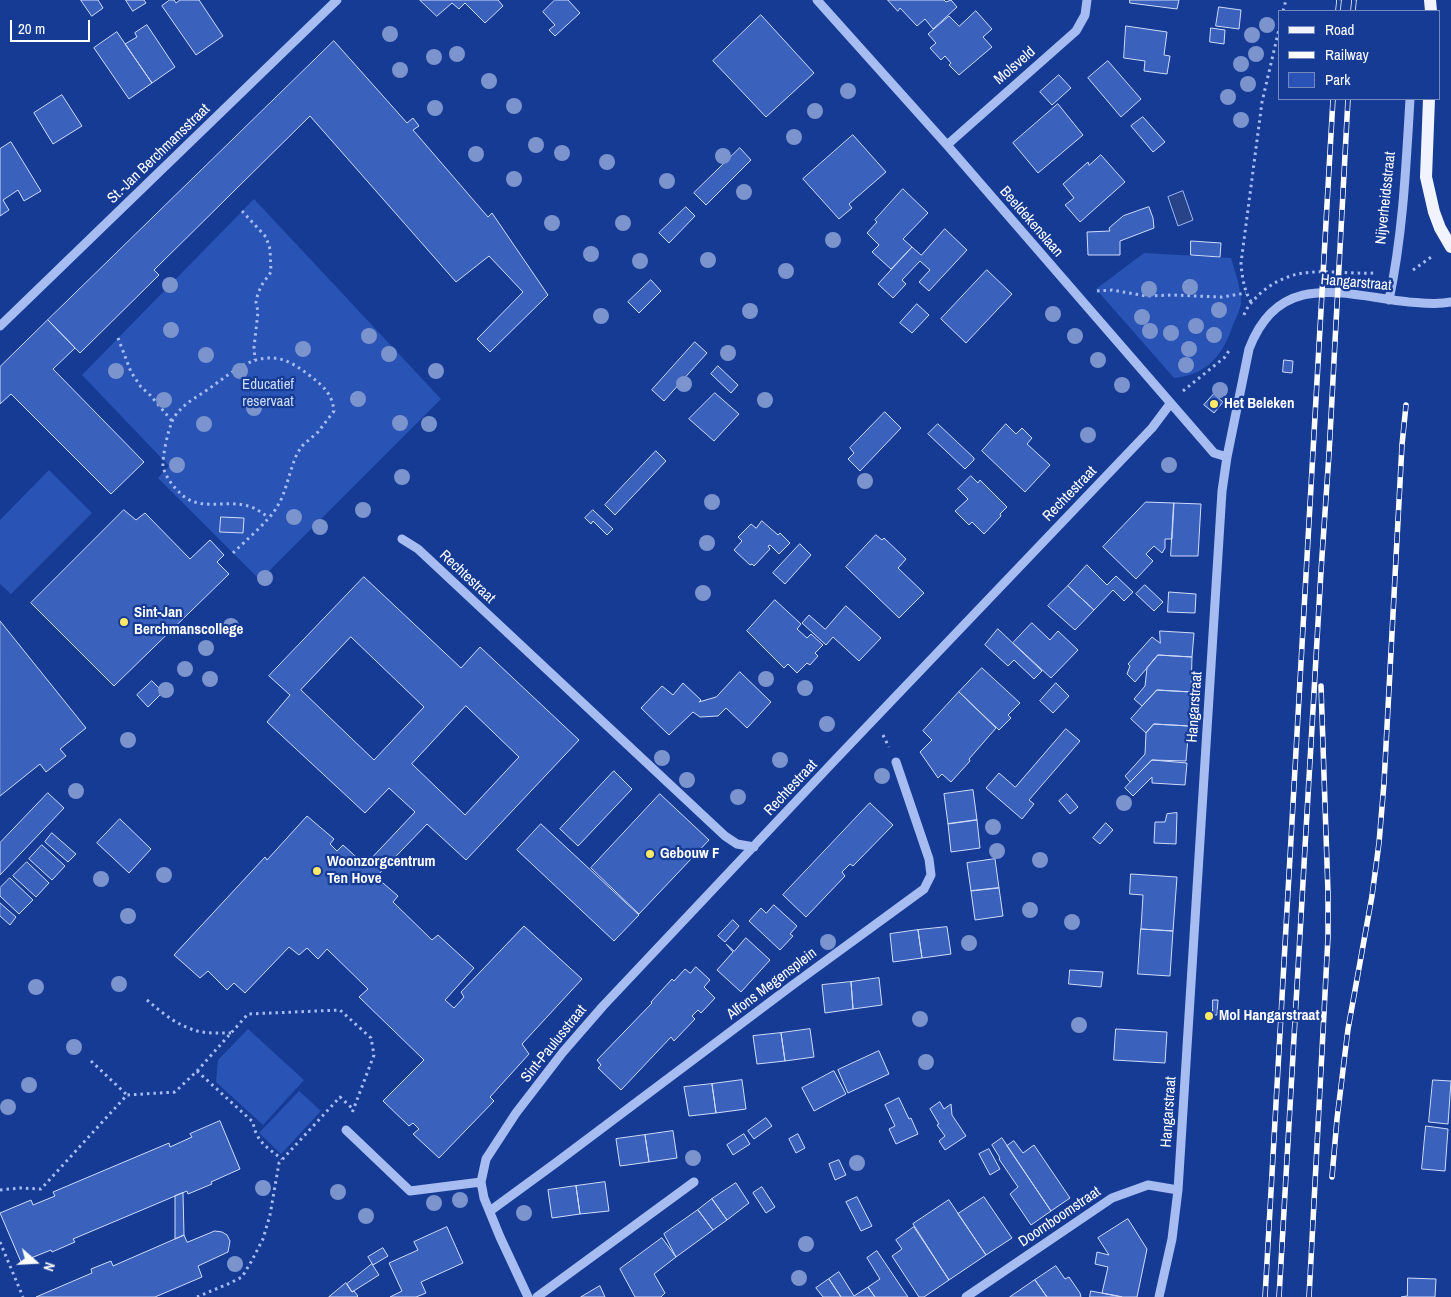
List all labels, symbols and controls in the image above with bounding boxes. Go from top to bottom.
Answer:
scale bar [12,10,92,42]
legend [1278,10,1441,100]
text: 20 m [18,18,45,39]
text: Road [1325,19,1354,40]
street label: Molsveld [991,43,1039,89]
text: Railway [1325,44,1369,65]
text: Park [1325,69,1350,90]
street label: St.-Jan Berchmansstraat [104,101,214,207]
street label: Nijverheidsstraat [1372,151,1400,245]
street label: Beeldekenslaan [995,183,1067,261]
street label: Hangarstraat [1320,271,1392,295]
park label: Educatief reservaat [242,376,294,411]
place label: Het Beleken [1224,395,1294,413]
marker: Het Beleken [1208,398,1220,410]
street label: Rechtestraat [1039,463,1101,525]
street label: Rechtestraat [435,547,499,607]
place label: Sint-Jan Berchmanscollege [134,604,243,639]
marker: Sint-Jan Berchmanscollege [118,616,130,628]
street label: Hangarstraat [1184,671,1206,743]
street label: Rechtestraat [761,756,821,820]
place label: Gebouw F [660,845,719,863]
marker: Gebouw F [644,848,656,860]
place label: Woonzorgcentrum Ten Hove [327,853,435,888]
marker: Woonzorgcentrum Ten Hove [311,865,323,877]
street label: Alfons Megensplein [723,944,821,1024]
street label: Sint-Paulusstraat [517,1002,591,1086]
place label: Mol Hangarstraat [1219,1007,1319,1025]
marker: Mol Hangarstraat [1203,1010,1215,1022]
street label: Hangarstraat [1158,1076,1180,1148]
street label: Doornboomstraat [1016,1183,1104,1251]
north arrow [10,1237,60,1287]
text: N [39,1260,59,1274]

